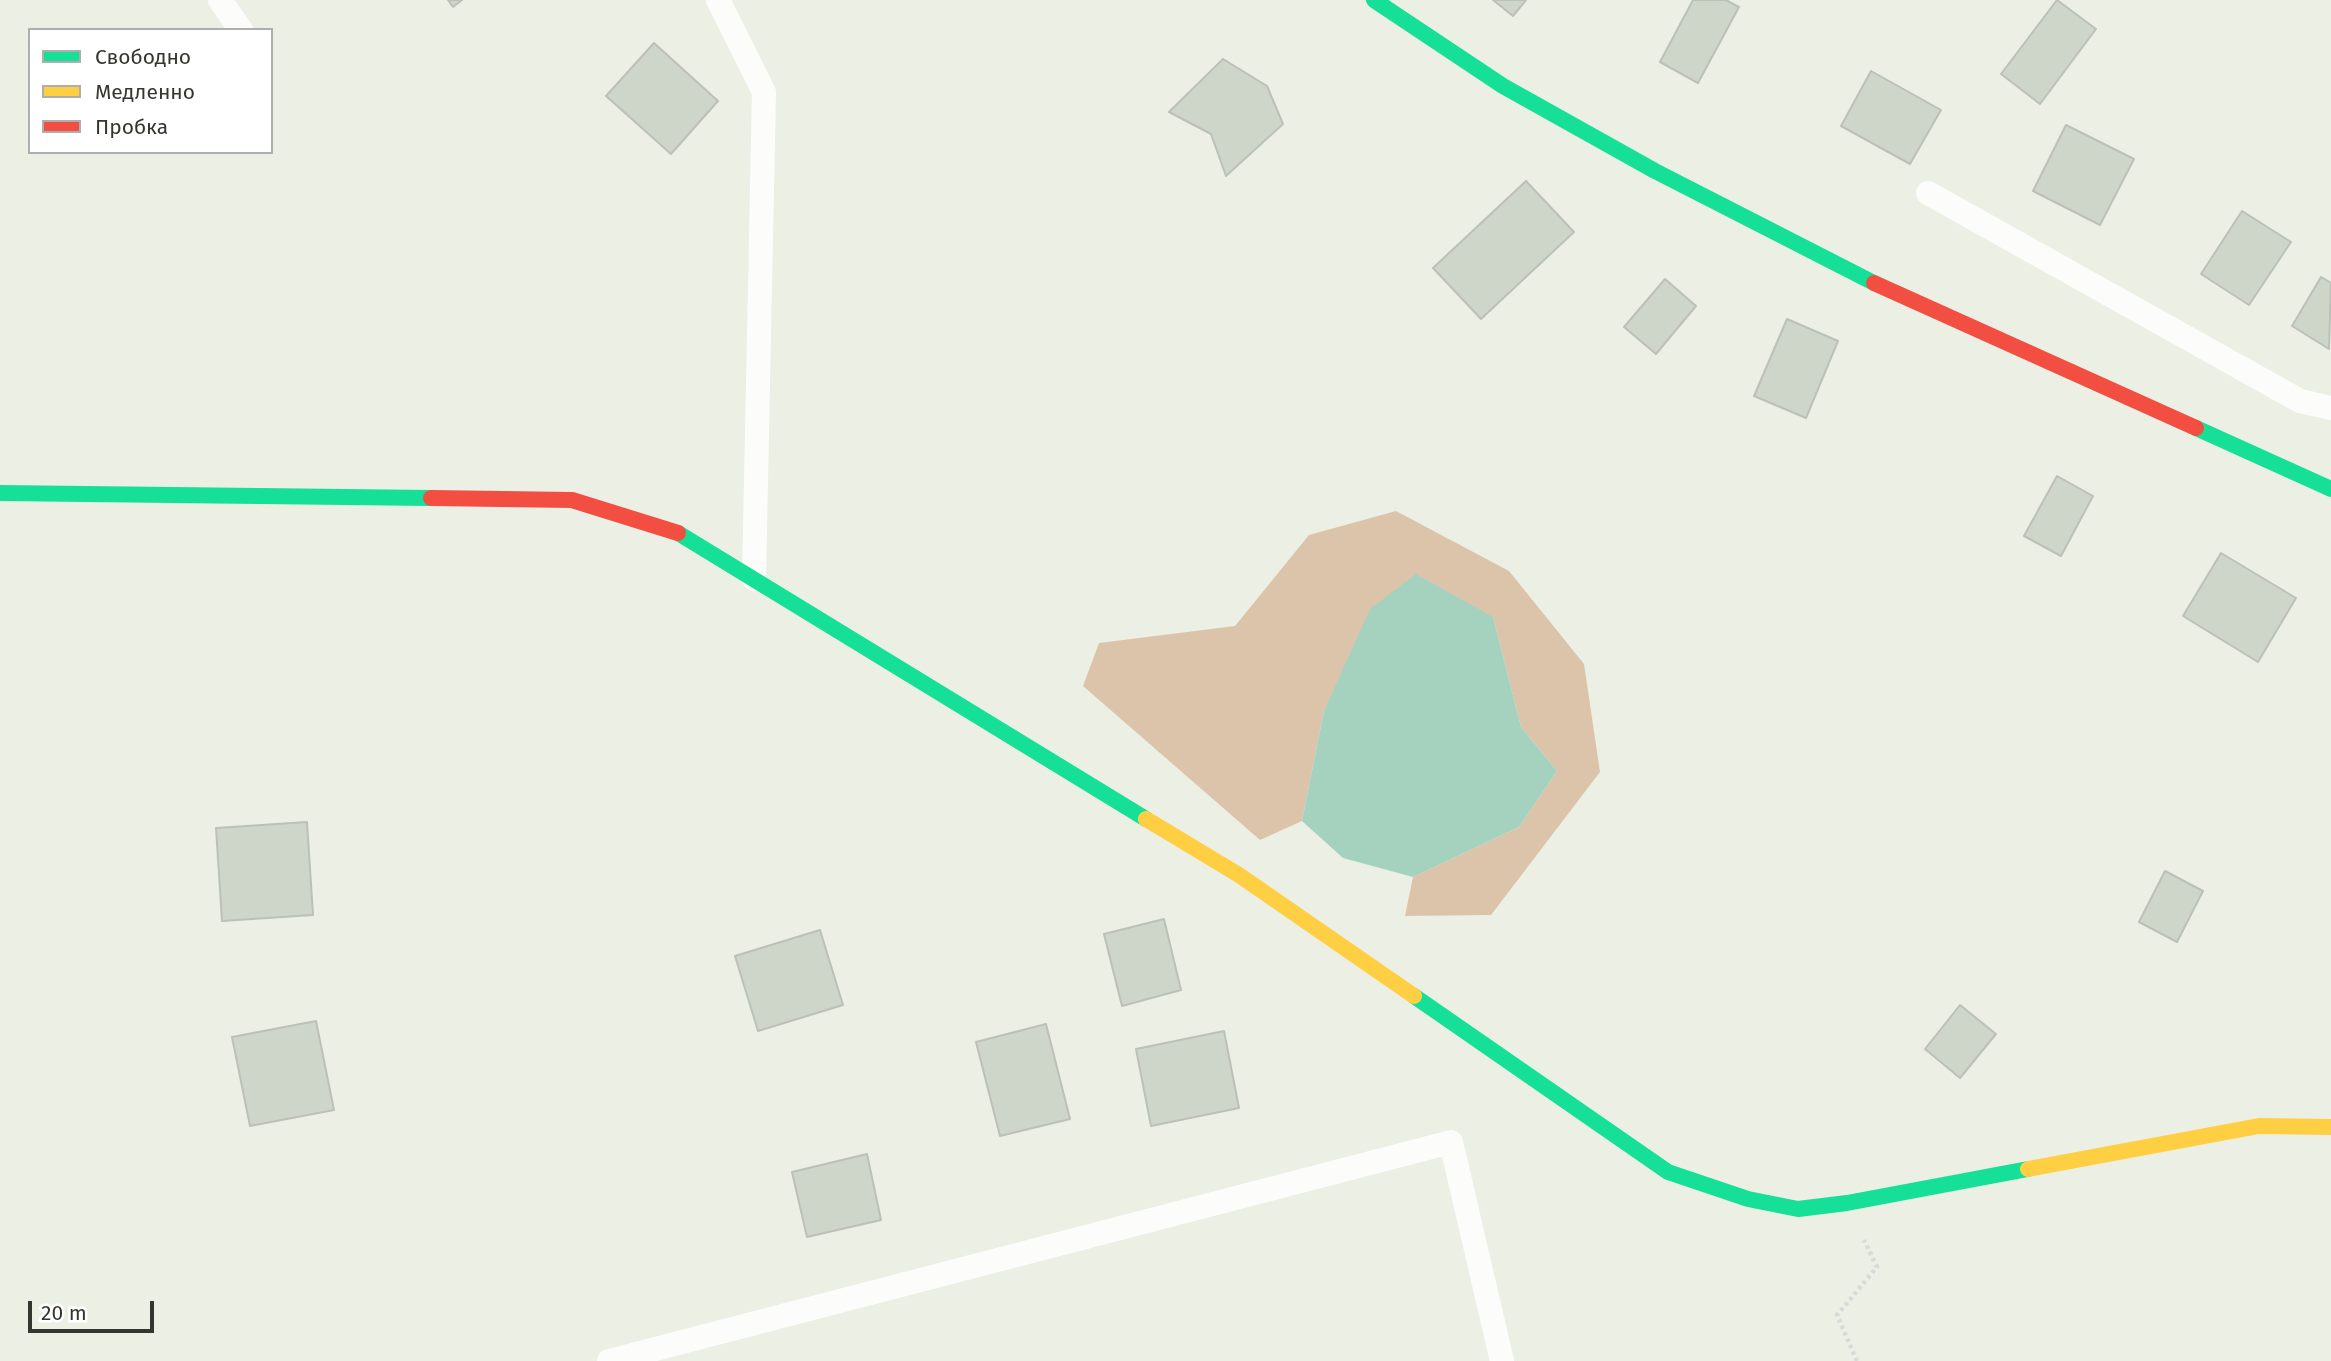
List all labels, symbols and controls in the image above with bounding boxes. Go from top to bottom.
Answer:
legend [28,28,273,154]
text: Свободно [95,44,191,70]
text: Медленно [95,79,195,105]
text: Пробка [95,114,168,140]
scale bar [32,1288,158,1332]
text: 20 m [41,1300,87,1326]

